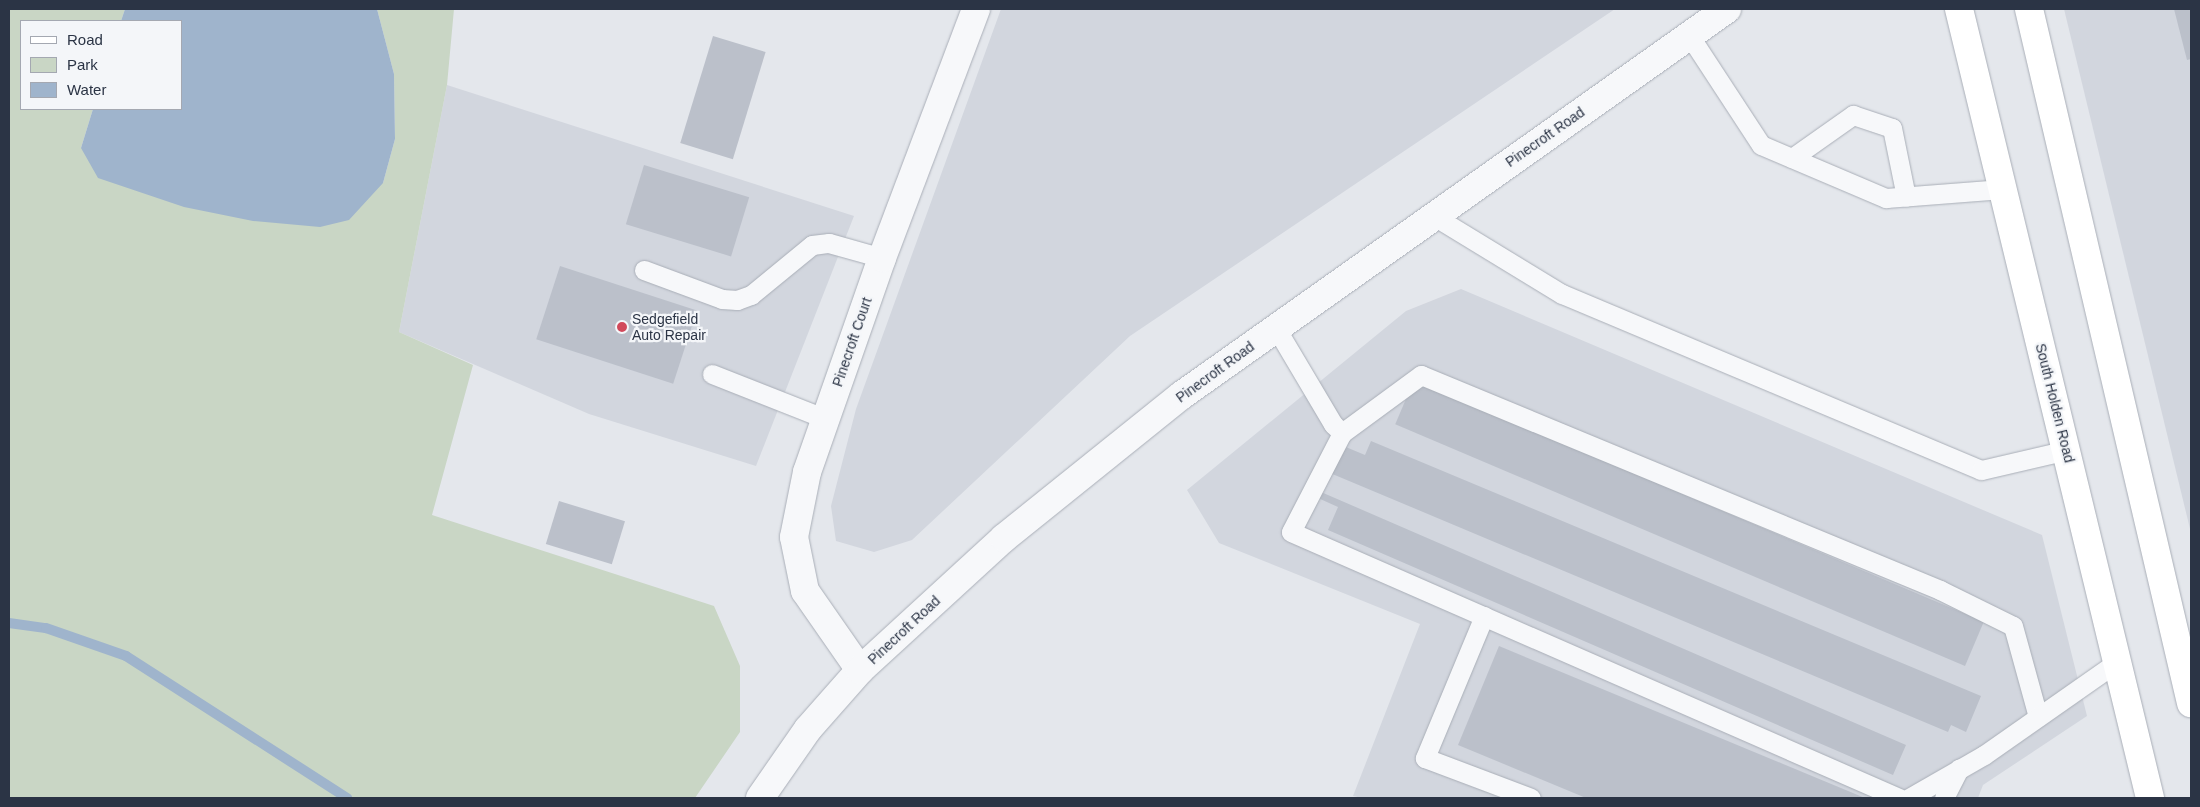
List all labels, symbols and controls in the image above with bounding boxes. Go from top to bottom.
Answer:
legend [20,20,182,110]
text: Road [67,31,103,48]
text: Park [67,56,98,73]
text: Water [67,81,106,98]
street label: Pinecroft Road [1502,104,1588,170]
street label: Pinecroft Court [829,295,875,389]
place label: Sedgefield Auto Repair [632,311,706,344]
marker: Sedgefield Auto Repair [616,321,628,333]
street label: Pinecroft Road [1173,338,1257,406]
street label: South Holden Road [2032,342,2078,464]
street label: Pinecroft Road [864,592,944,668]

